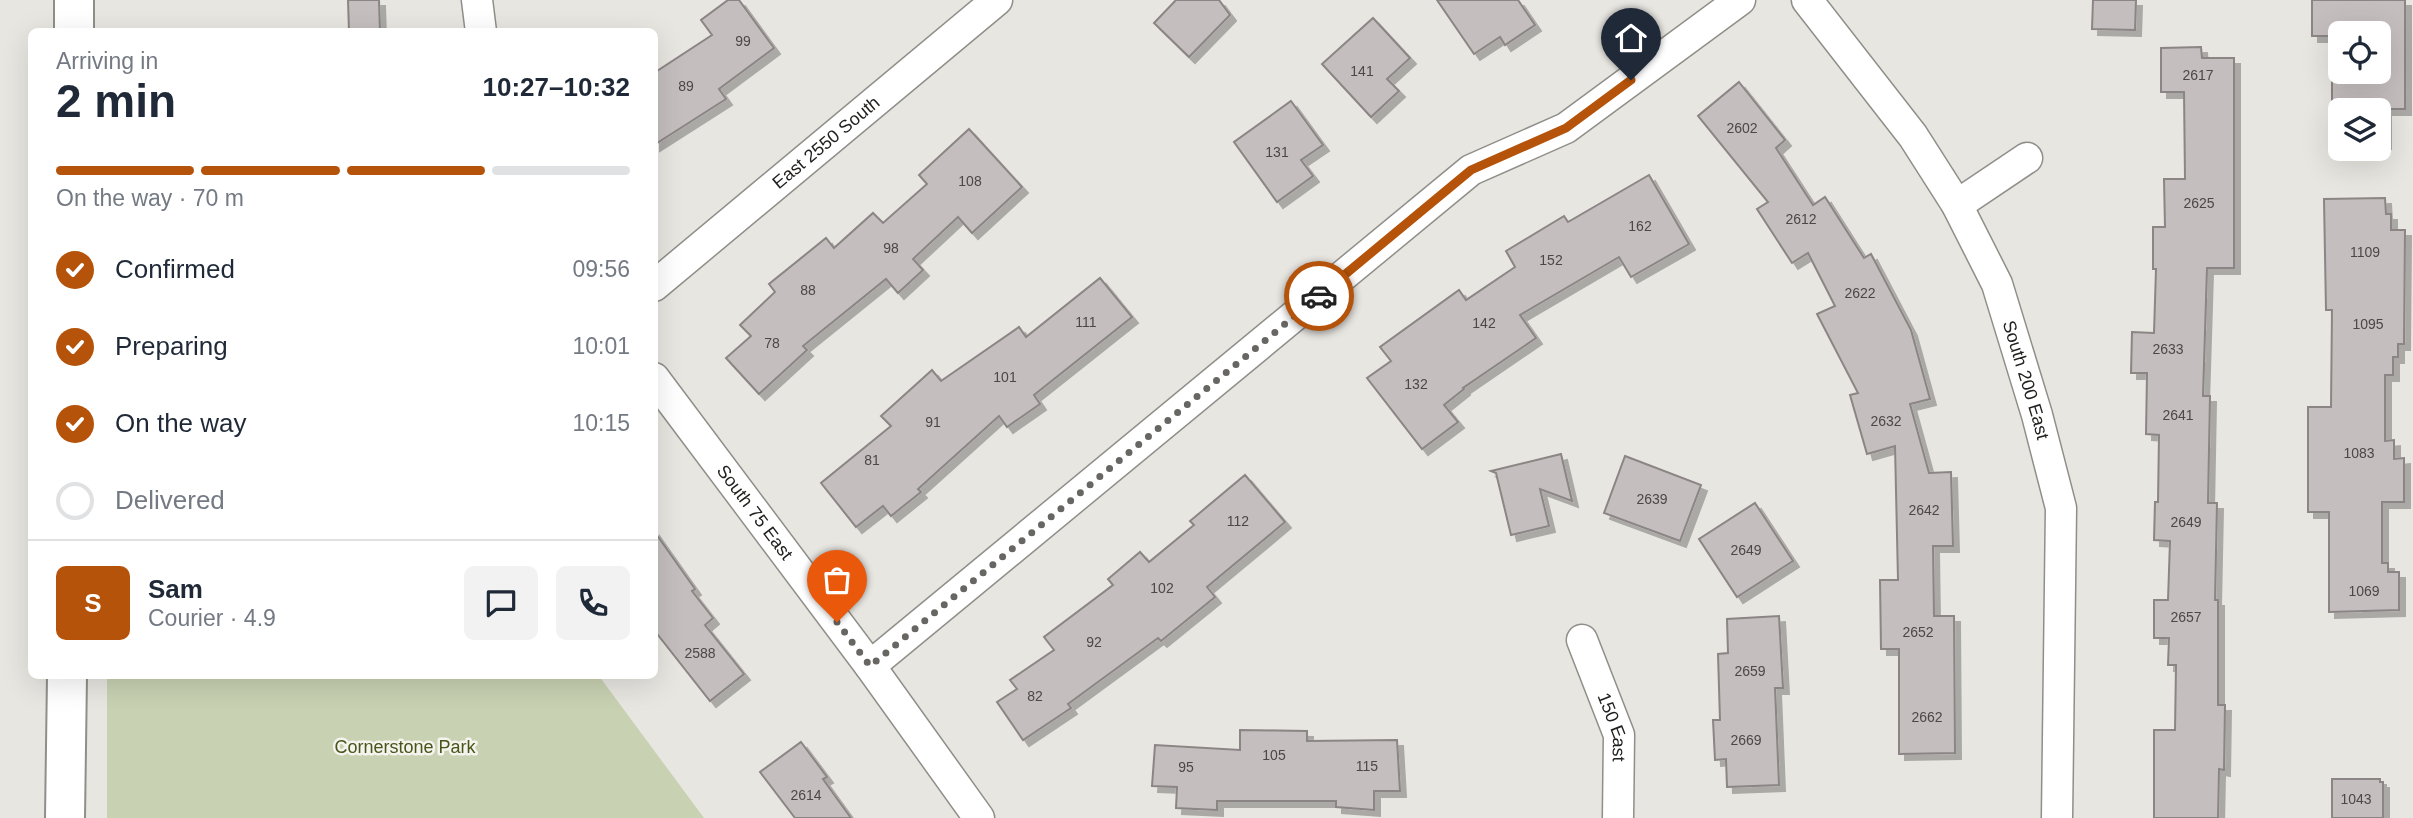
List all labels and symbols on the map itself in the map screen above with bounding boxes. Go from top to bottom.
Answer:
pin [1601,8,1661,80]
house number: 99 [735,33,751,49]
house number: 141 [1350,63,1374,79]
house number: 2617 [2182,67,2214,83]
house number: 89 [678,78,694,94]
street label: East 2550 South [768,92,884,193]
house number: 2602 [1726,120,1758,136]
house number: 131 [1265,144,1289,160]
house number: 108 [958,173,982,189]
house number: 2625 [2183,195,2215,211]
house number: 2612 [1785,211,1817,227]
house number: 162 [1628,218,1652,234]
house number: 98 [883,240,899,256]
house number: 1109 [2350,244,2380,260]
house number: 152 [1539,252,1563,268]
courier [1284,261,1354,331]
house number: 88 [800,282,816,298]
house number: 2622 [1844,285,1876,301]
house number: 111 [1075,314,1097,330]
house number: 142 [1472,315,1496,331]
house number: 1095 [2352,316,2384,332]
street label: South 200 East [1999,318,2053,442]
house number: 78 [764,335,780,351]
house number: 2633 [2152,341,2184,357]
house number: 101 [993,369,1017,385]
house number: 132 [1404,376,1428,392]
house number: 2641 [2162,407,2194,423]
house number: 2632 [1870,413,1902,429]
house number: 91 [925,414,941,430]
house number: 1083 [2343,445,2375,461]
house number: 81 [864,452,880,468]
street label: South 75 East [713,461,797,564]
house number: 2639 [1636,491,1668,507]
house number: 2642 [1908,502,1940,518]
house number: 112 [1227,513,1249,529]
house number: 2649 [2170,514,2202,530]
house number: 2649 [1730,542,1762,558]
pin [807,550,867,622]
house number: 102 [1150,580,1174,596]
house number: 1069 [2348,583,2380,599]
house number: 2657 [2170,609,2202,625]
house number: 2652 [1902,624,1934,640]
house number: 92 [1086,634,1102,650]
house number: 2588 [684,645,716,661]
house number: 2659 [1734,663,1766,679]
house number: 82 [1027,688,1043,704]
street label: 150 East [1594,690,1629,762]
house number: 2662 [1911,709,1943,725]
house number: 2669 [1730,732,1762,748]
park label: Cornerstone Park [334,737,477,757]
house number: 105 [1262,747,1286,763]
house number: 115 [1356,758,1378,774]
house number: 95 [1178,759,1194,775]
house number: 2614 [790,787,822,803]
house number: 1043 [2340,791,2372,807]

